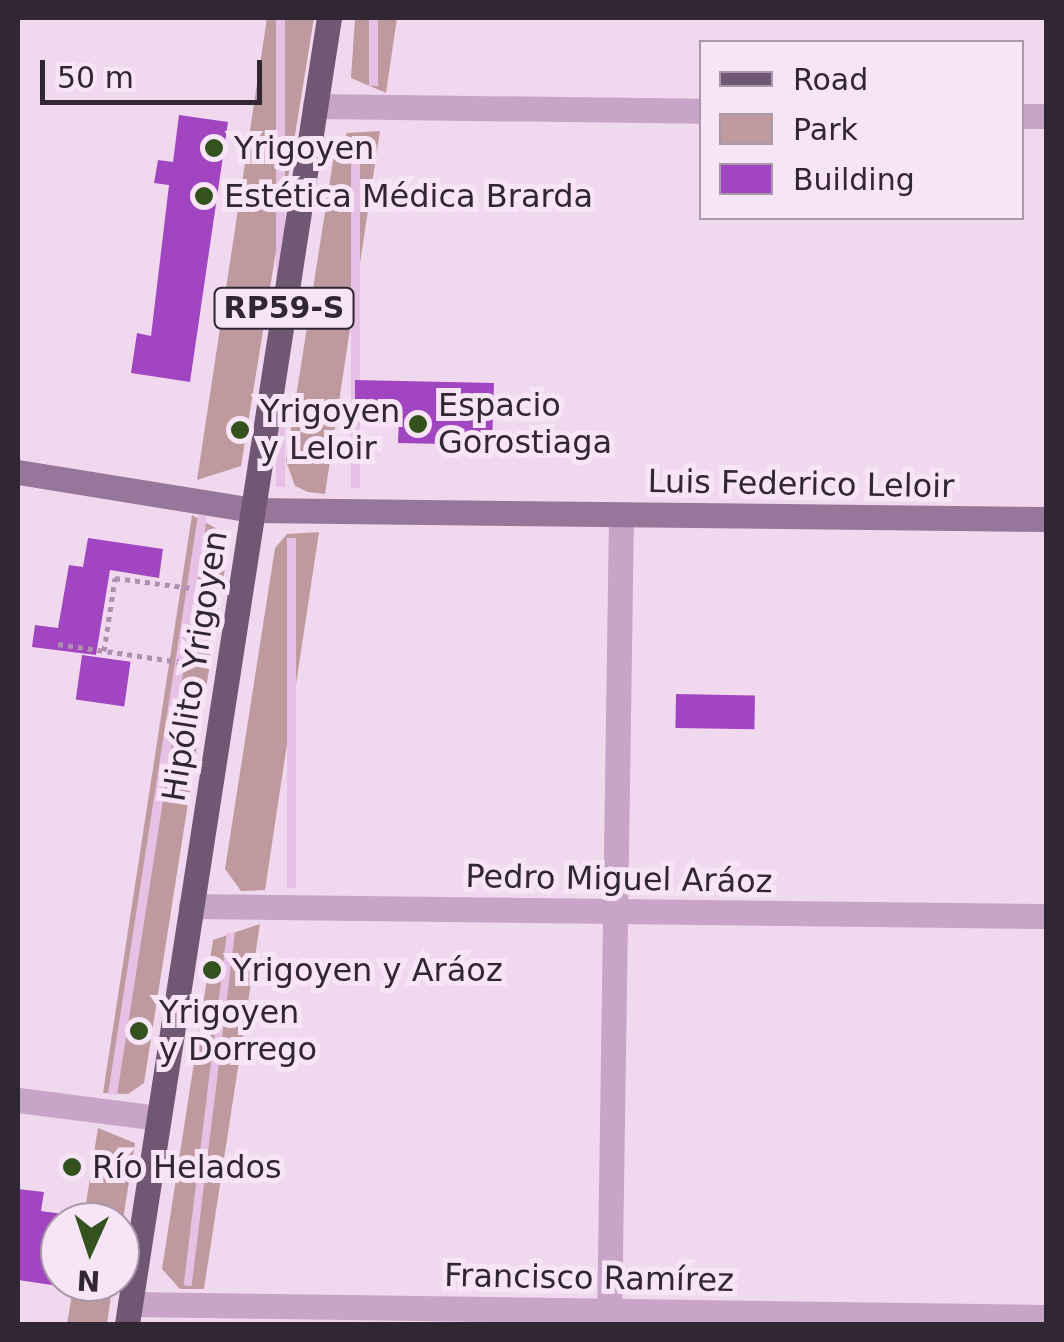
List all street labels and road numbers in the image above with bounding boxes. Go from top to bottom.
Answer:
road number: RP59-S [212,283,356,333]
street label: Luis Federico Leloir [647,462,955,506]
street label: Hipólito Yrigoyen [155,528,235,804]
street label: Pedro Miguel Aráoz [465,857,773,901]
street label: Francisco Ramírez [444,1256,734,1300]

